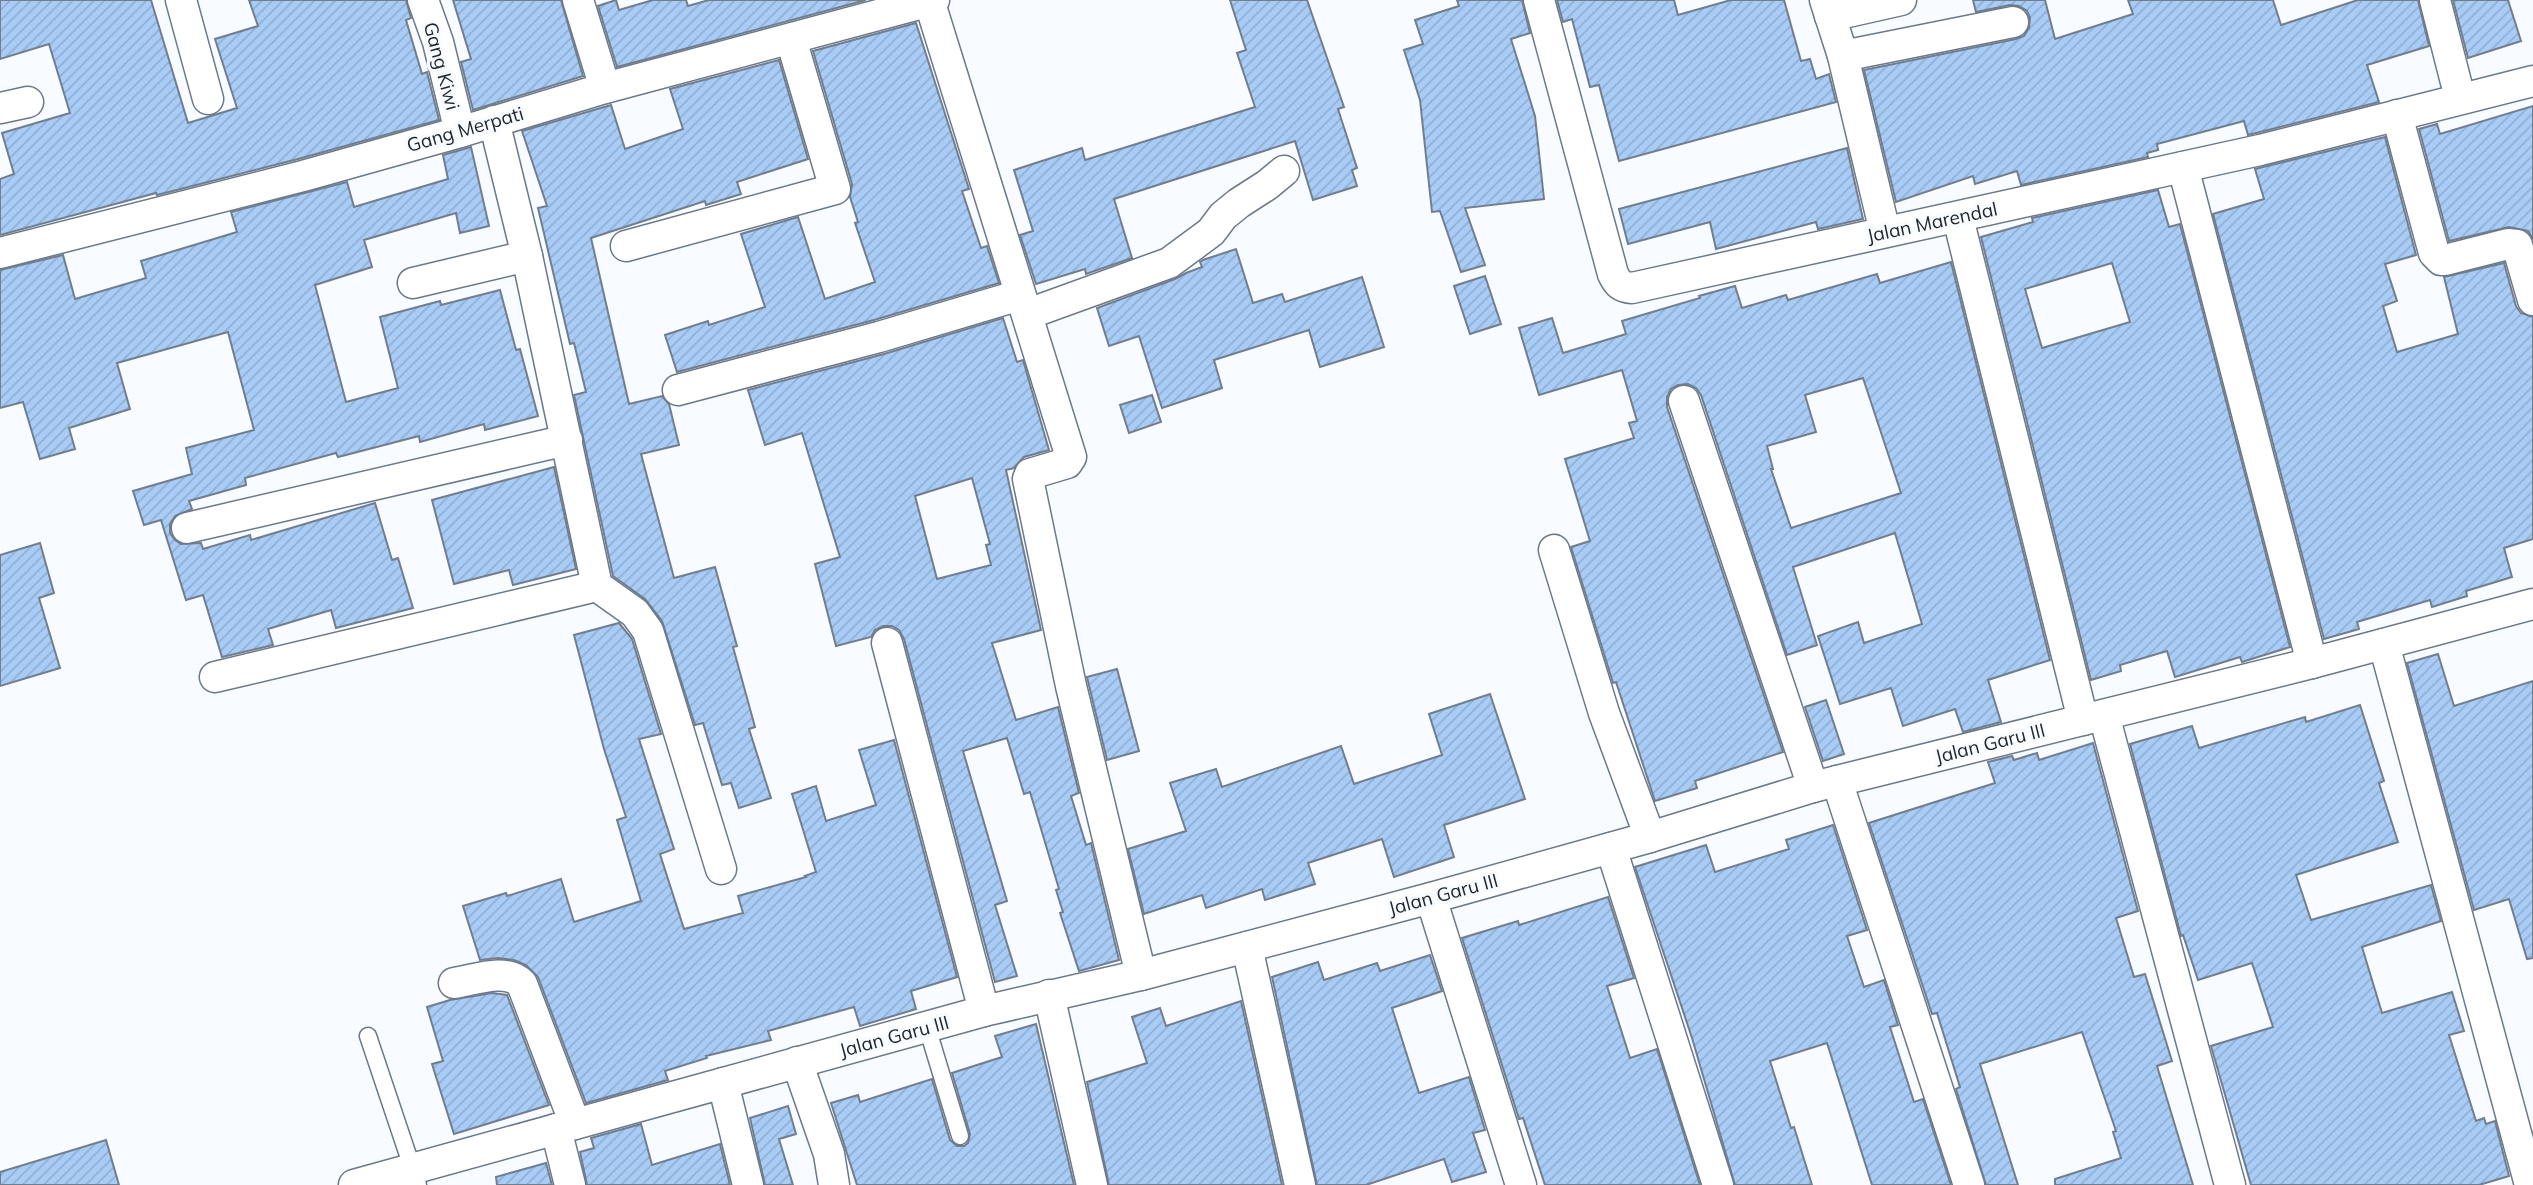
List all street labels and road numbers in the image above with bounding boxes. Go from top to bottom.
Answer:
street label: Gang Kiwi [419,19,465,113]
street label: Gang Merpati [404,101,526,157]
street label: Jalan Marendal [1864,196,2000,248]
street label: Jalan Garu III [1932,718,2048,768]
street label: Jalan Garu III [1386,868,1500,920]
street label: Jalan Garu III [837,1010,951,1062]

